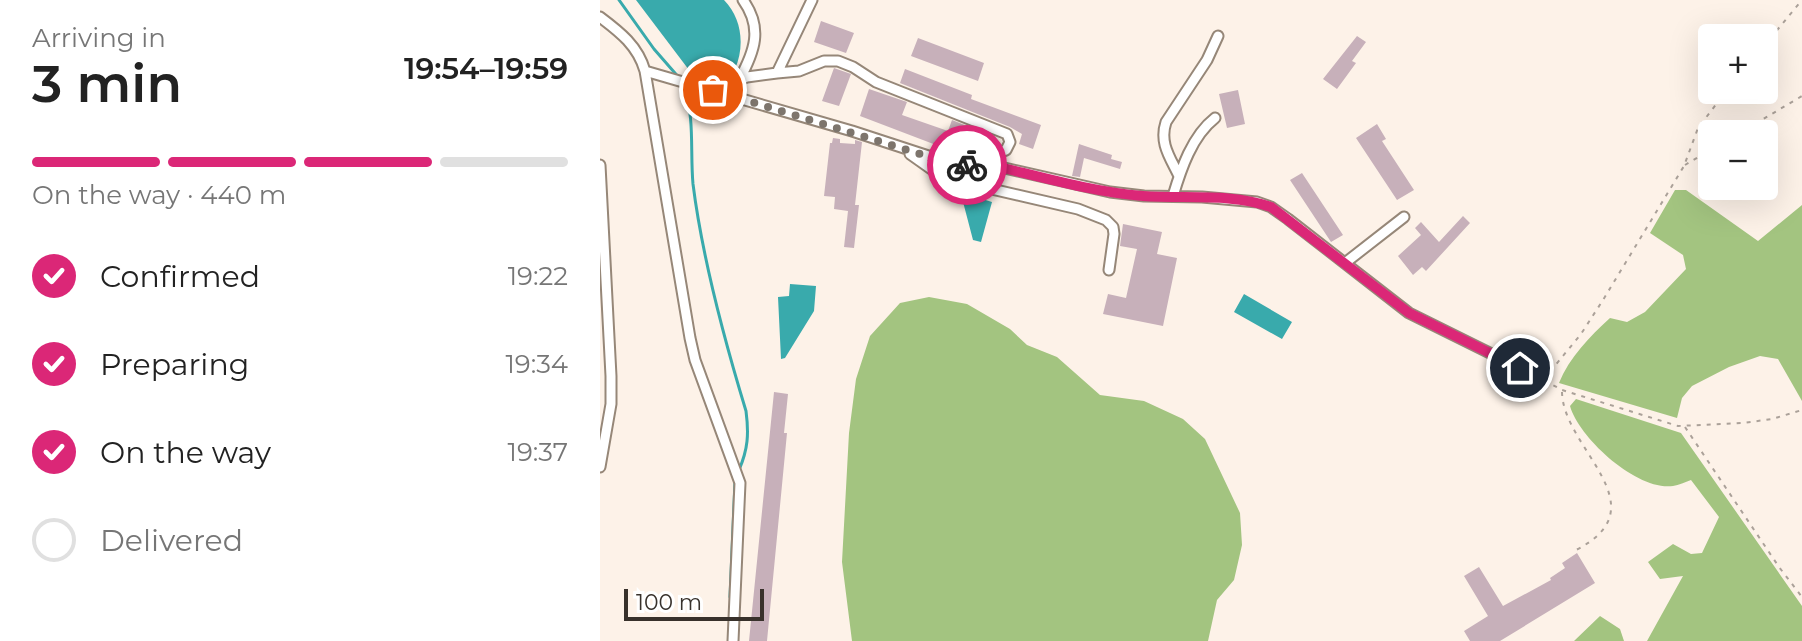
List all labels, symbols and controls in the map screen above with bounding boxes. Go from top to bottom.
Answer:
text: Arriving in [32,22,166,54]
map controls [1698,24,1778,200]
button: + [1698,24,1778,104]
text: 19:54–19:59 [404,50,568,87]
text: 3 min [32,52,182,115]
pin [679,56,747,124]
icon: bag [691,68,735,112]
button: − [1698,120,1778,200]
courier [927,125,1007,205]
icon: bike [945,143,989,187]
text: On the way · 440 m [32,179,286,211]
icon: check [32,254,76,298]
text: Confirmed [100,258,260,295]
text: 19:22 [508,260,568,292]
pin [1486,334,1554,402]
icon: check [32,342,76,386]
text: Preparing [100,346,249,383]
icon: home [1498,346,1542,390]
text: 19:34 [505,348,568,380]
icon: check [32,430,76,474]
text: On the way [100,434,271,471]
text: 19:37 [508,436,568,468]
text: Delivered [100,522,243,559]
scale bar [624,585,764,621]
text: 100 m [636,589,702,616]

